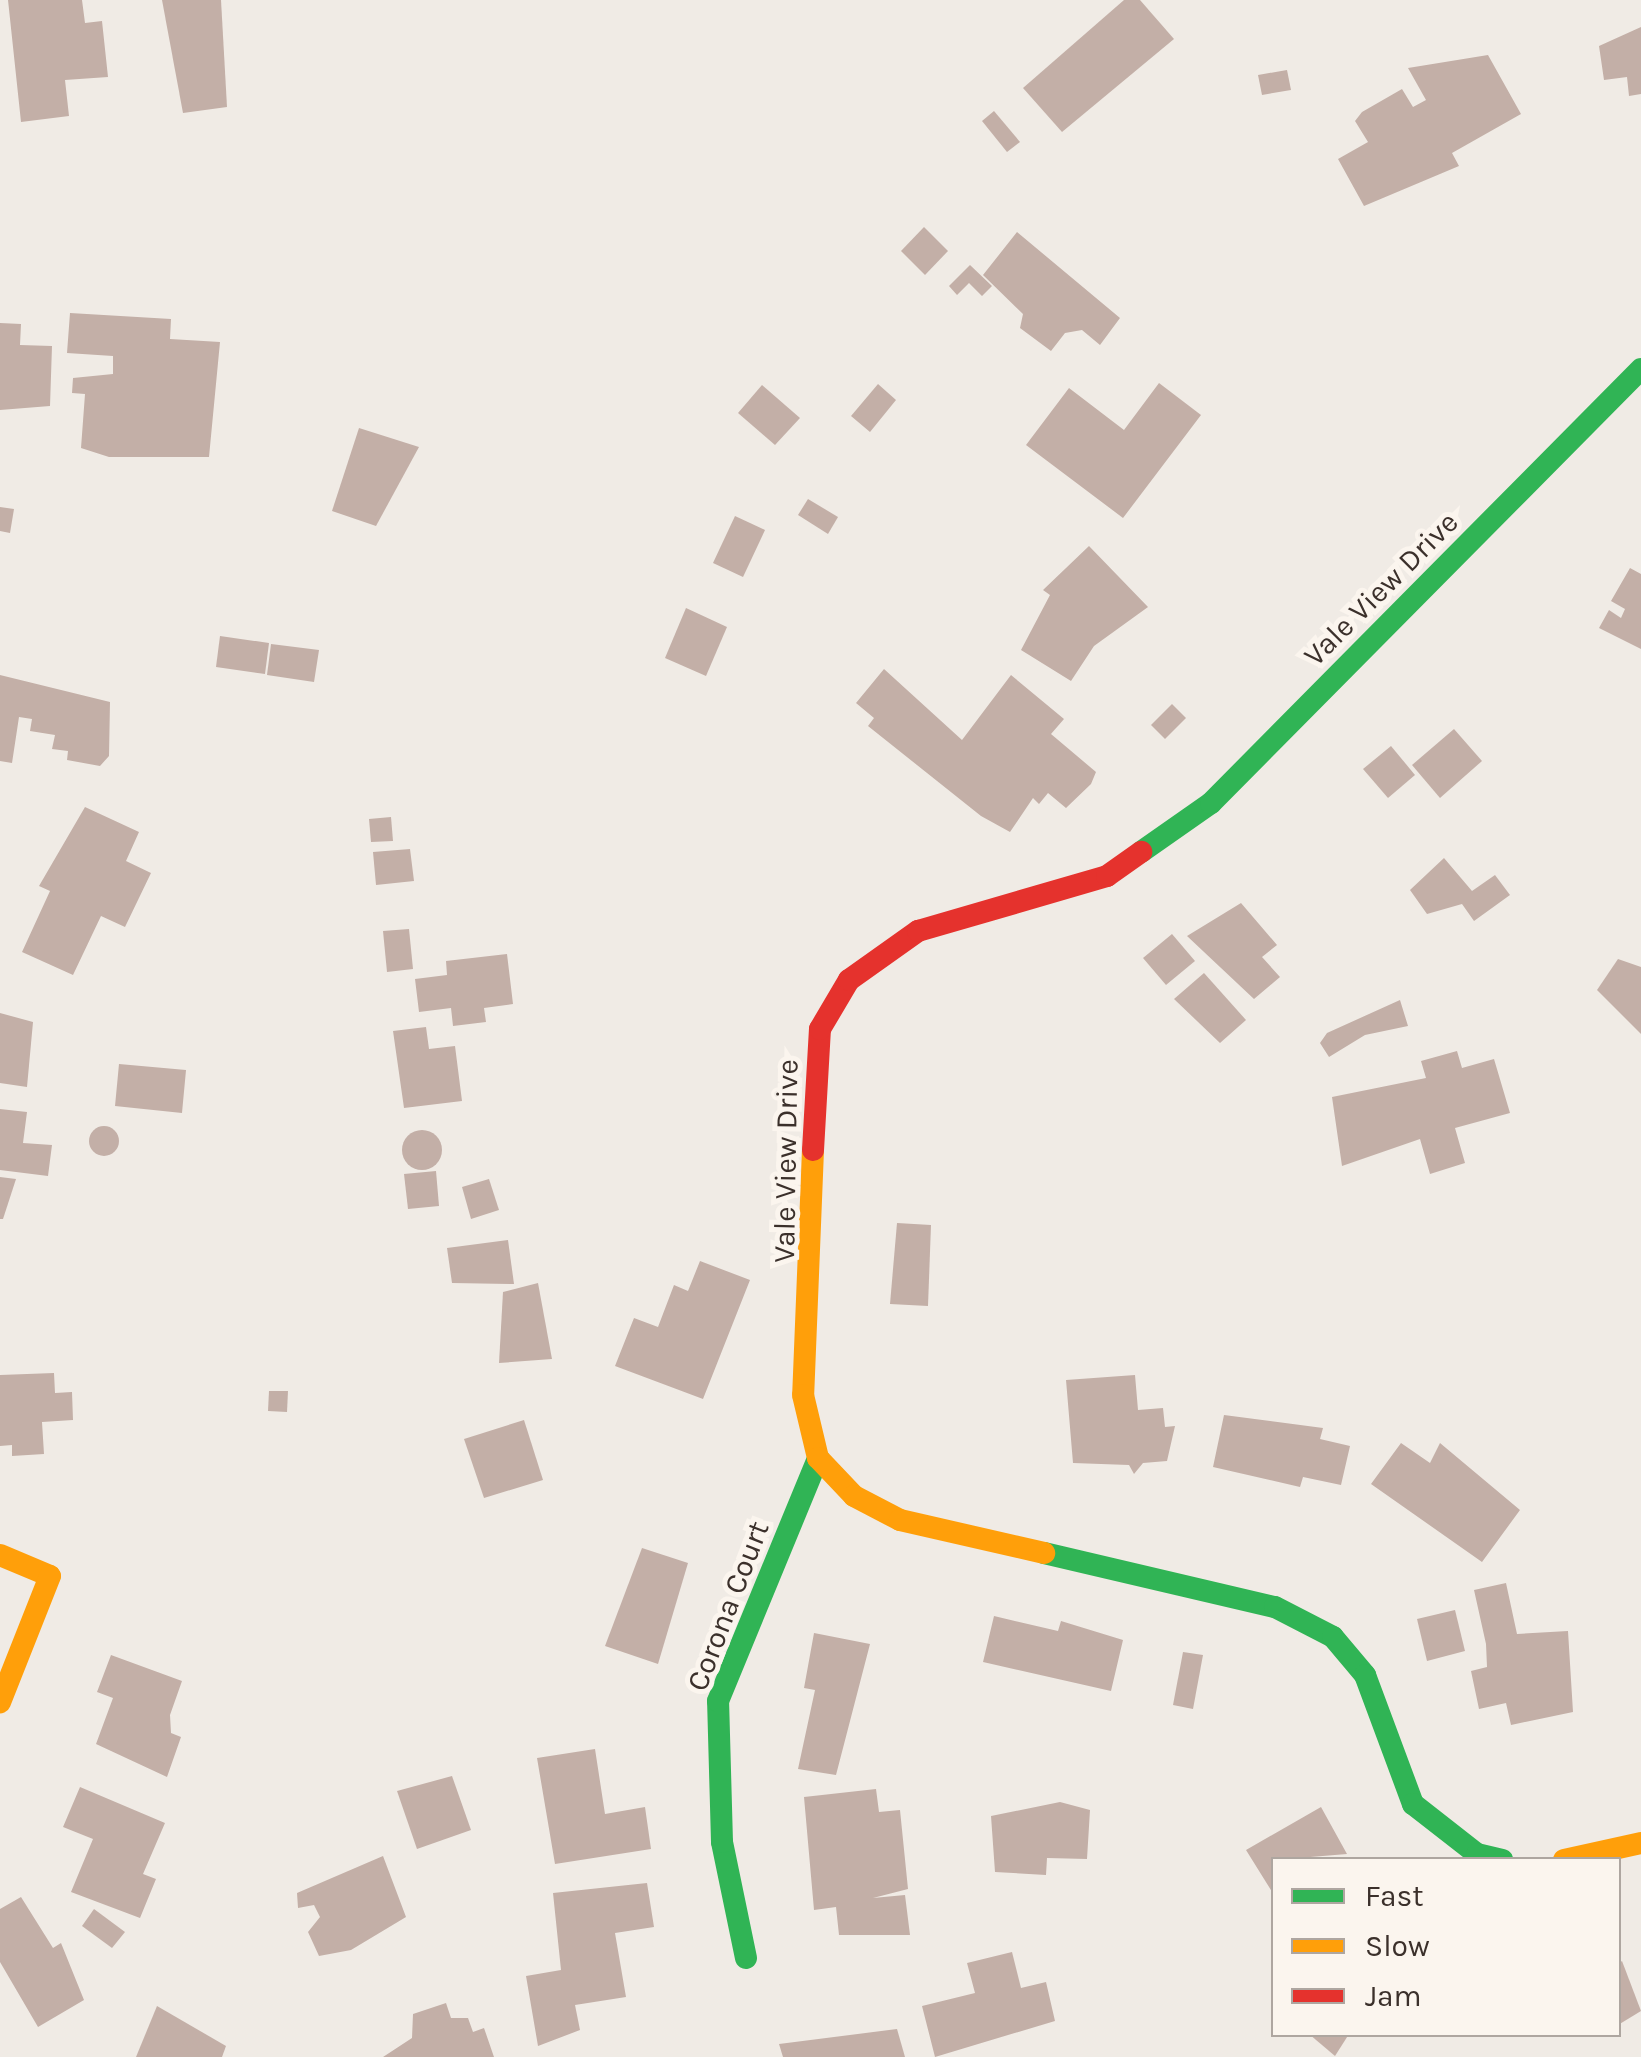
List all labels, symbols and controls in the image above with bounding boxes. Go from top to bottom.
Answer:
street label: Vale View Drive [1296,504,1466,674]
street label: Vale View Drive [766,1059,806,1263]
street label: Corona Court [679,1516,777,1696]
legend [1271,1857,1621,2037]
text: Fast [1365,1878,1424,1914]
text: Slow [1365,1928,1430,1964]
text: Jam [1365,1978,1422,2014]

